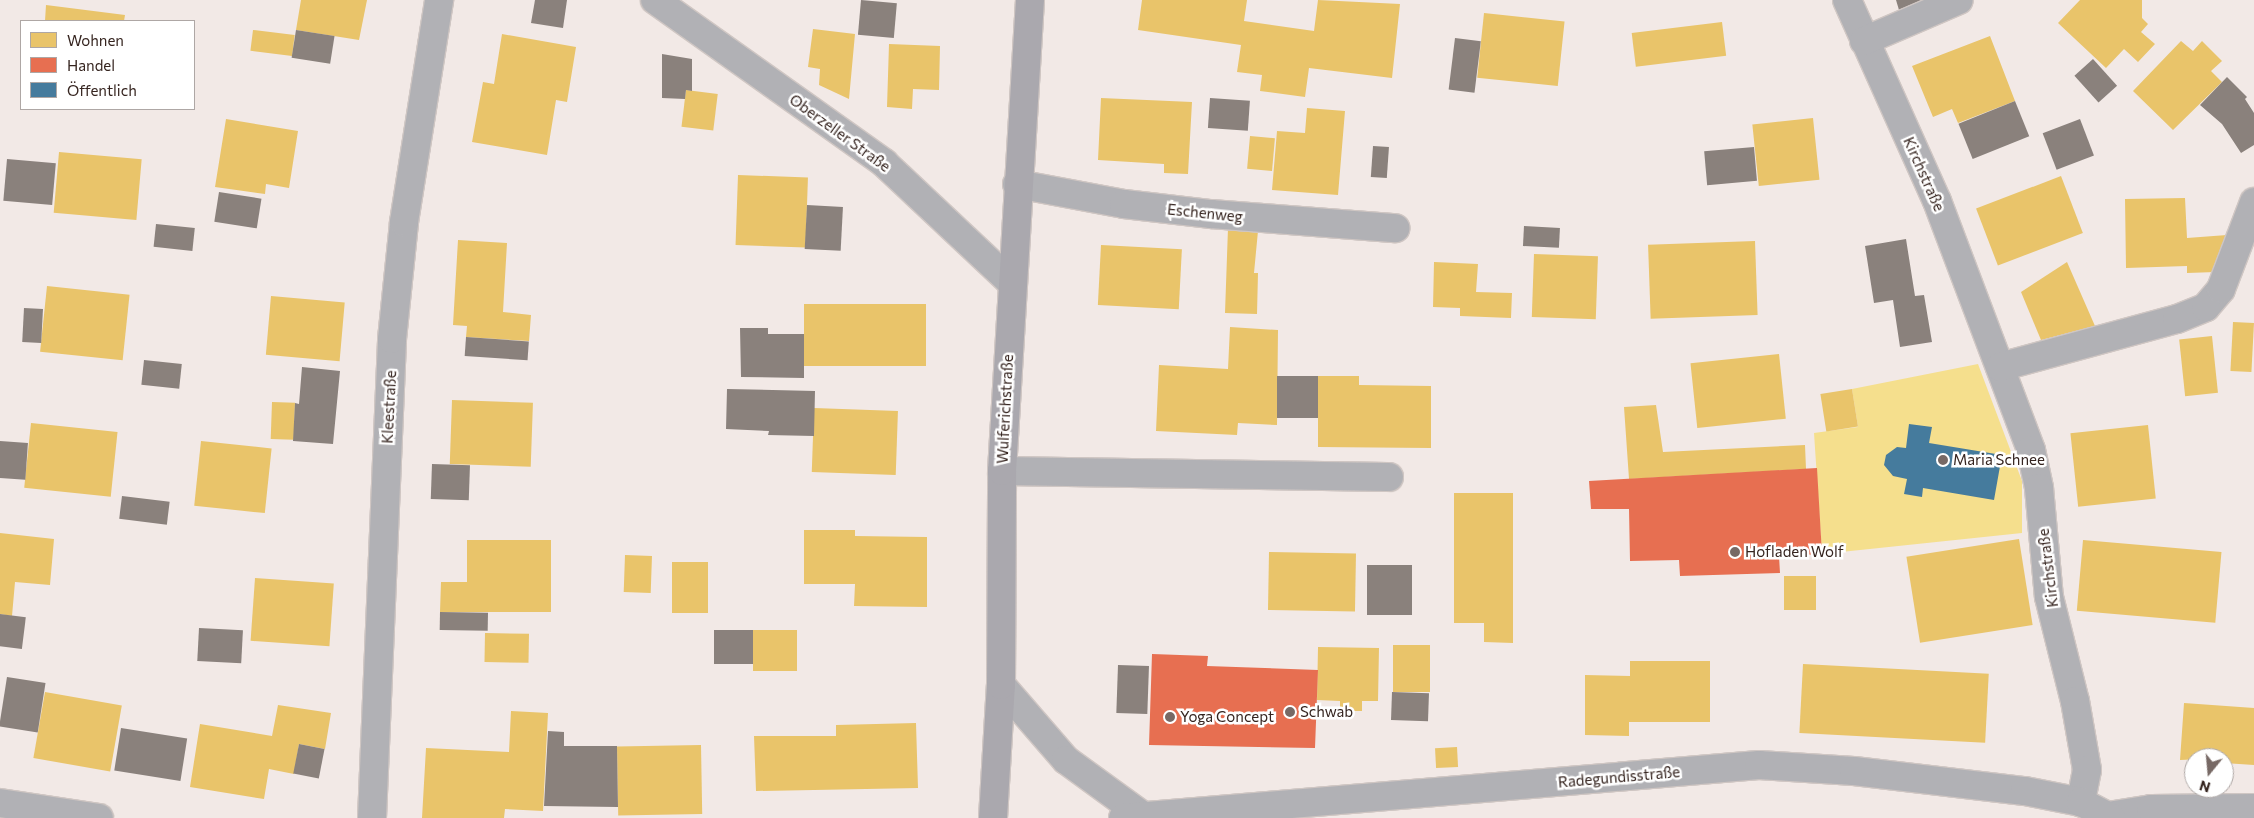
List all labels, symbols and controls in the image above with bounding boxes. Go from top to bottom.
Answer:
legend [20,20,195,110]
text: Wohnen [67,31,124,49]
text: Handel [67,56,115,74]
text: Öffentlich [67,81,137,99]
street label: Oberzeller Straße [786,90,894,176]
street label: Kirchstraße [1900,134,1948,214]
street label: Eschenweg [1166,200,1244,226]
street label: Wulferichstraße [993,354,1017,464]
street label: Kleestraße [378,370,400,444]
place label: Maria Schnee [1953,451,2045,469]
marker: Maria Schnee [1937,454,1949,466]
street label: Kirchstraße [2034,528,2062,608]
place label: Hofladen Wolf [1745,543,1844,561]
marker: Hofladen Wolf [1729,546,1741,558]
place label: Schwab [1300,703,1353,721]
marker: Schwab [1284,706,1296,718]
place label: Yoga Concept [1180,708,1274,726]
marker: Yoga Concept [1164,711,1176,723]
north arrow [2184,748,2234,798]
street label: Radegundisstraße [1557,763,1681,791]
text: N [2197,777,2212,797]

